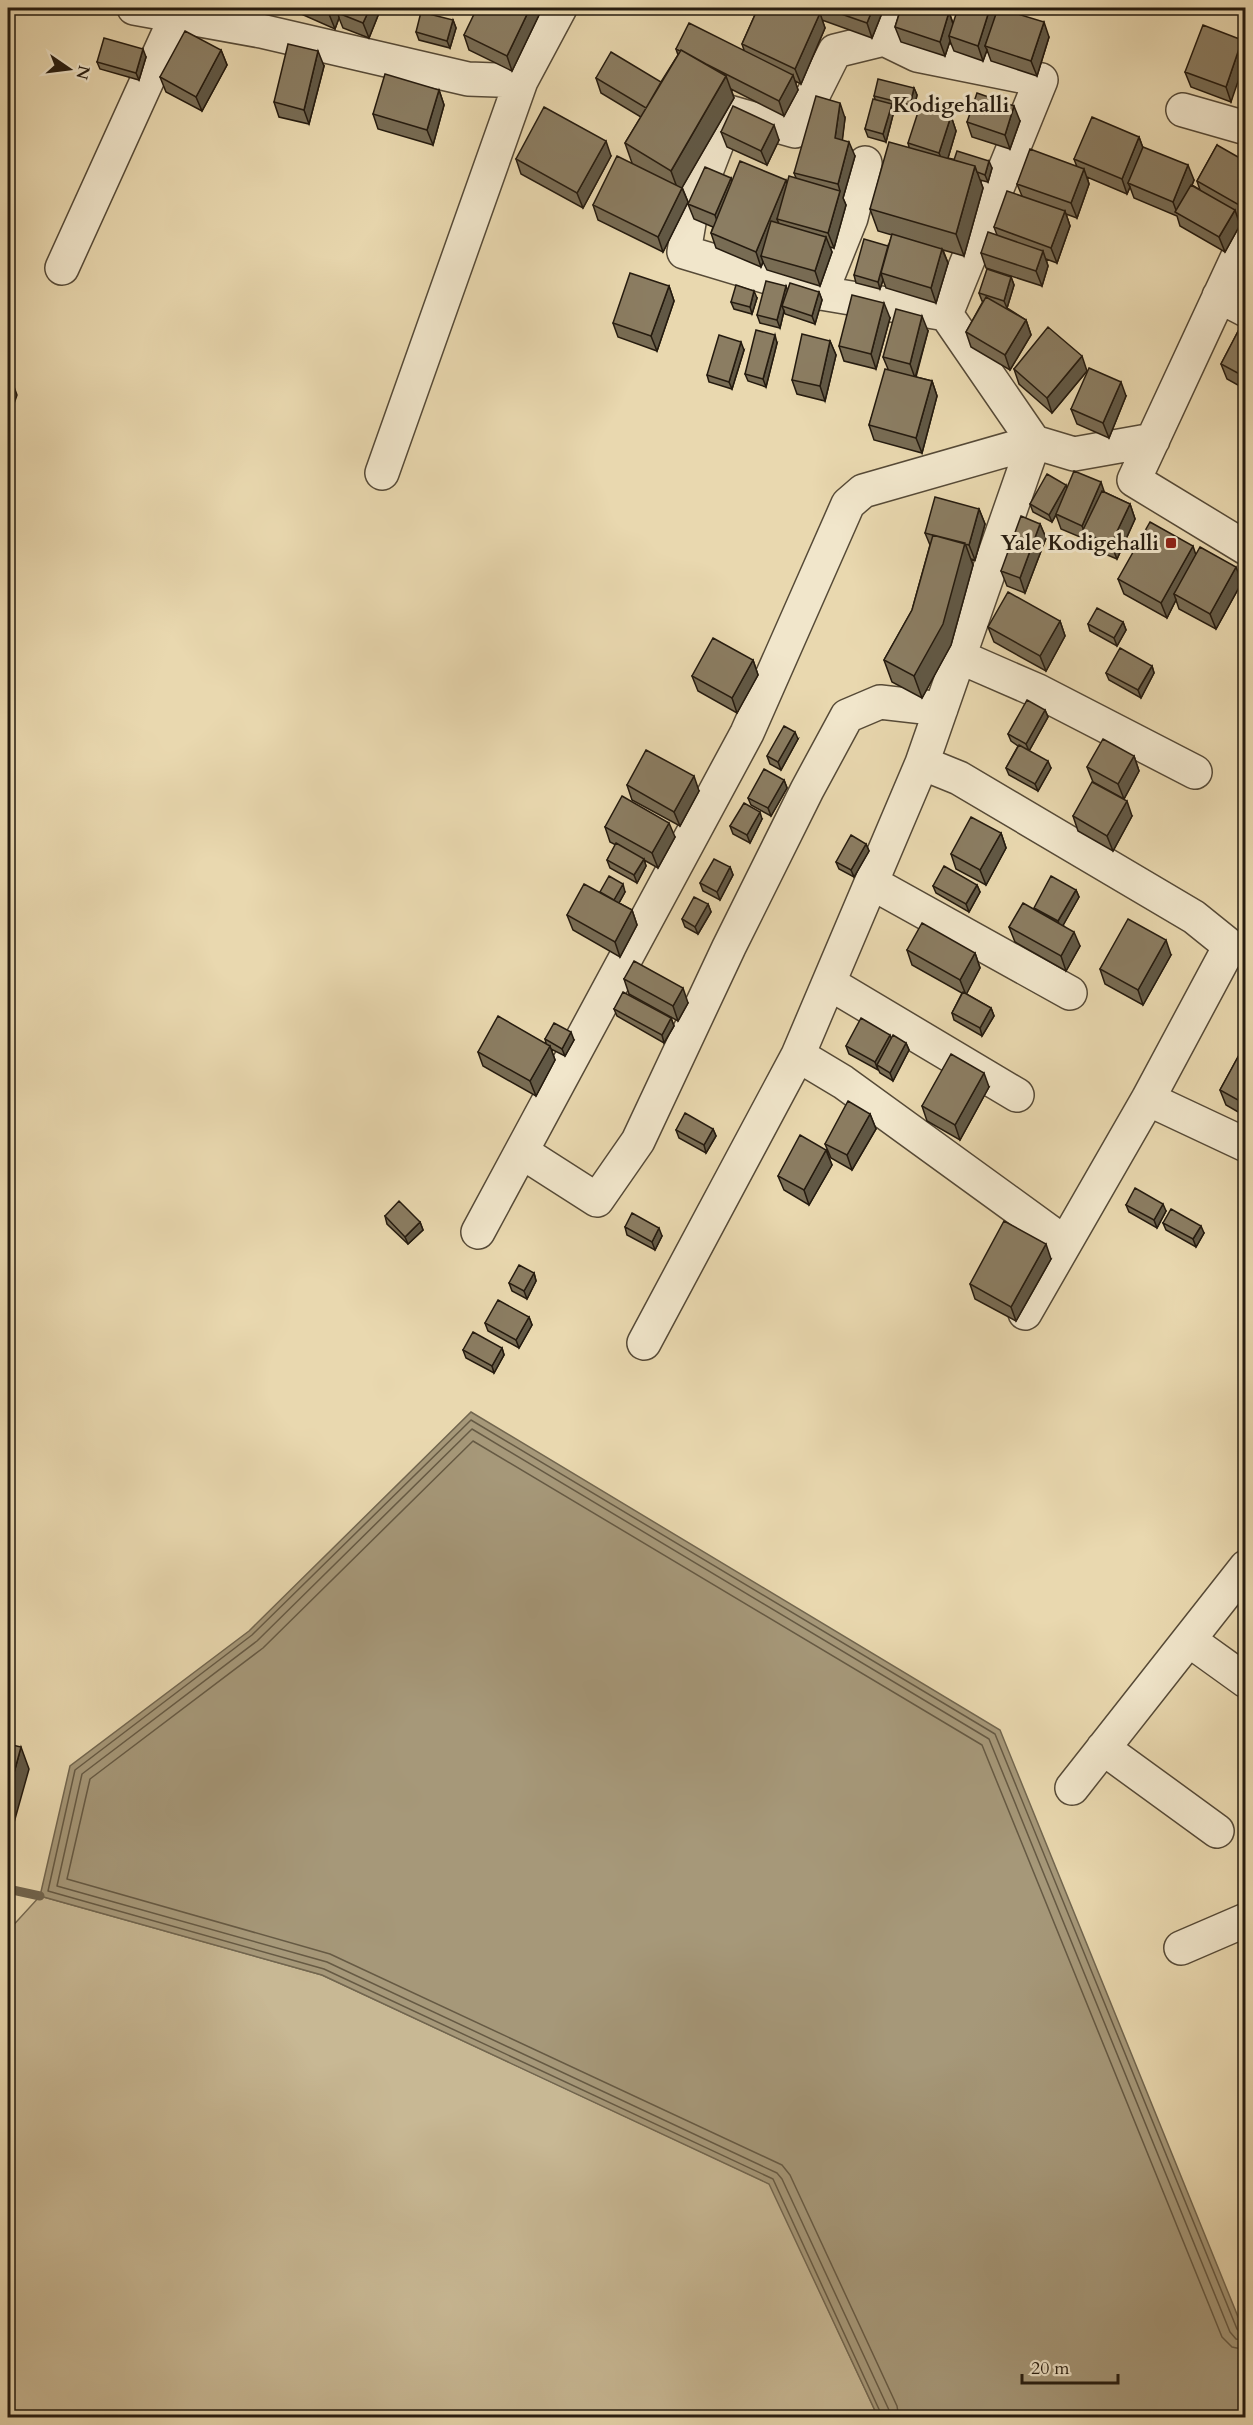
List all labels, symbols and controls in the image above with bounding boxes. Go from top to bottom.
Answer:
north arrow [39,39,99,99]
text: N [70,63,95,82]
district label: Kodigehalli [893,90,1009,120]
place label: Yale Kodigehalli [1001,529,1159,558]
marker: Yale Kodigehalli [1164,536,1178,550]
scale bar [1022,2347,1118,2385]
text: 20 m [1031,2356,1070,2381]

